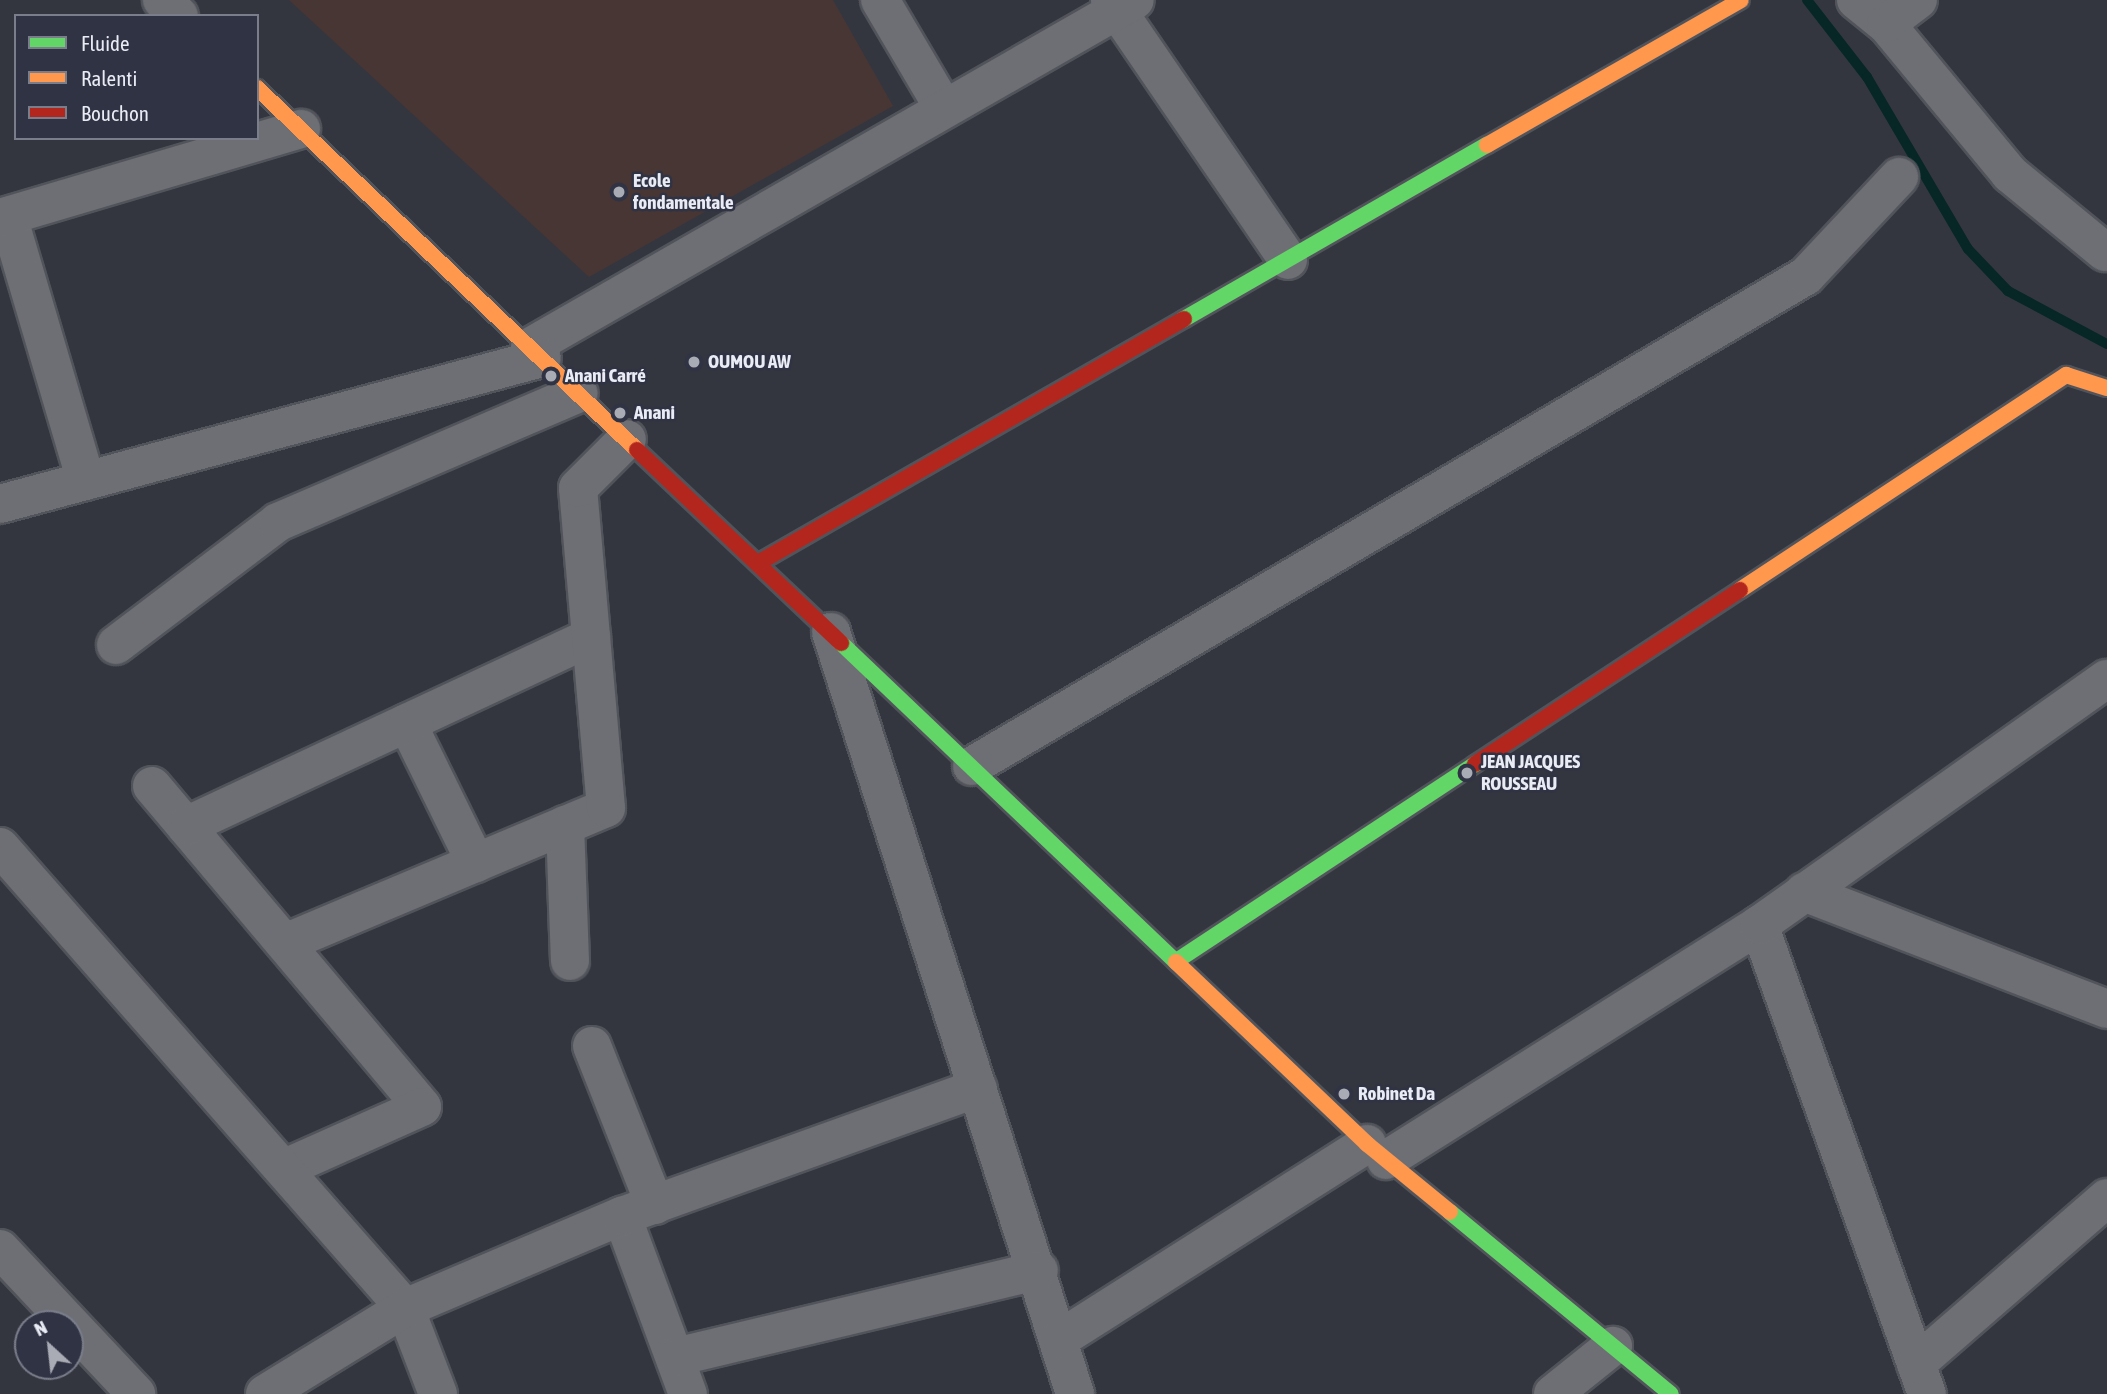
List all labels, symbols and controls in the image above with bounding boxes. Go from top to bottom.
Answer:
legend [14,14,259,140]
text: Fluide [81,31,130,55]
text: Ralenti [81,66,137,90]
text: Bouchon [81,101,149,125]
place label: Ecole fondamentale [633,170,734,214]
marker: Ecole fondamentale [611,184,627,200]
place label: OUMOU AW [708,351,791,373]
marker: OUMOU AW [686,354,702,370]
place label: Anani Carré [565,365,646,387]
marker: Anani Carré [543,368,559,384]
place label: Anani [634,402,675,424]
marker: Anani [612,405,628,421]
place label: JEAN JACQUES ROUSSEAU [1481,751,1580,795]
marker: JEAN JACQUES ROUSSEAU [1459,765,1475,781]
place label: Robinet Da [1358,1083,1435,1105]
marker: Robinet Da [1336,1086,1352,1102]
north arrow [14,1310,84,1380]
text: N [30,1316,50,1340]

